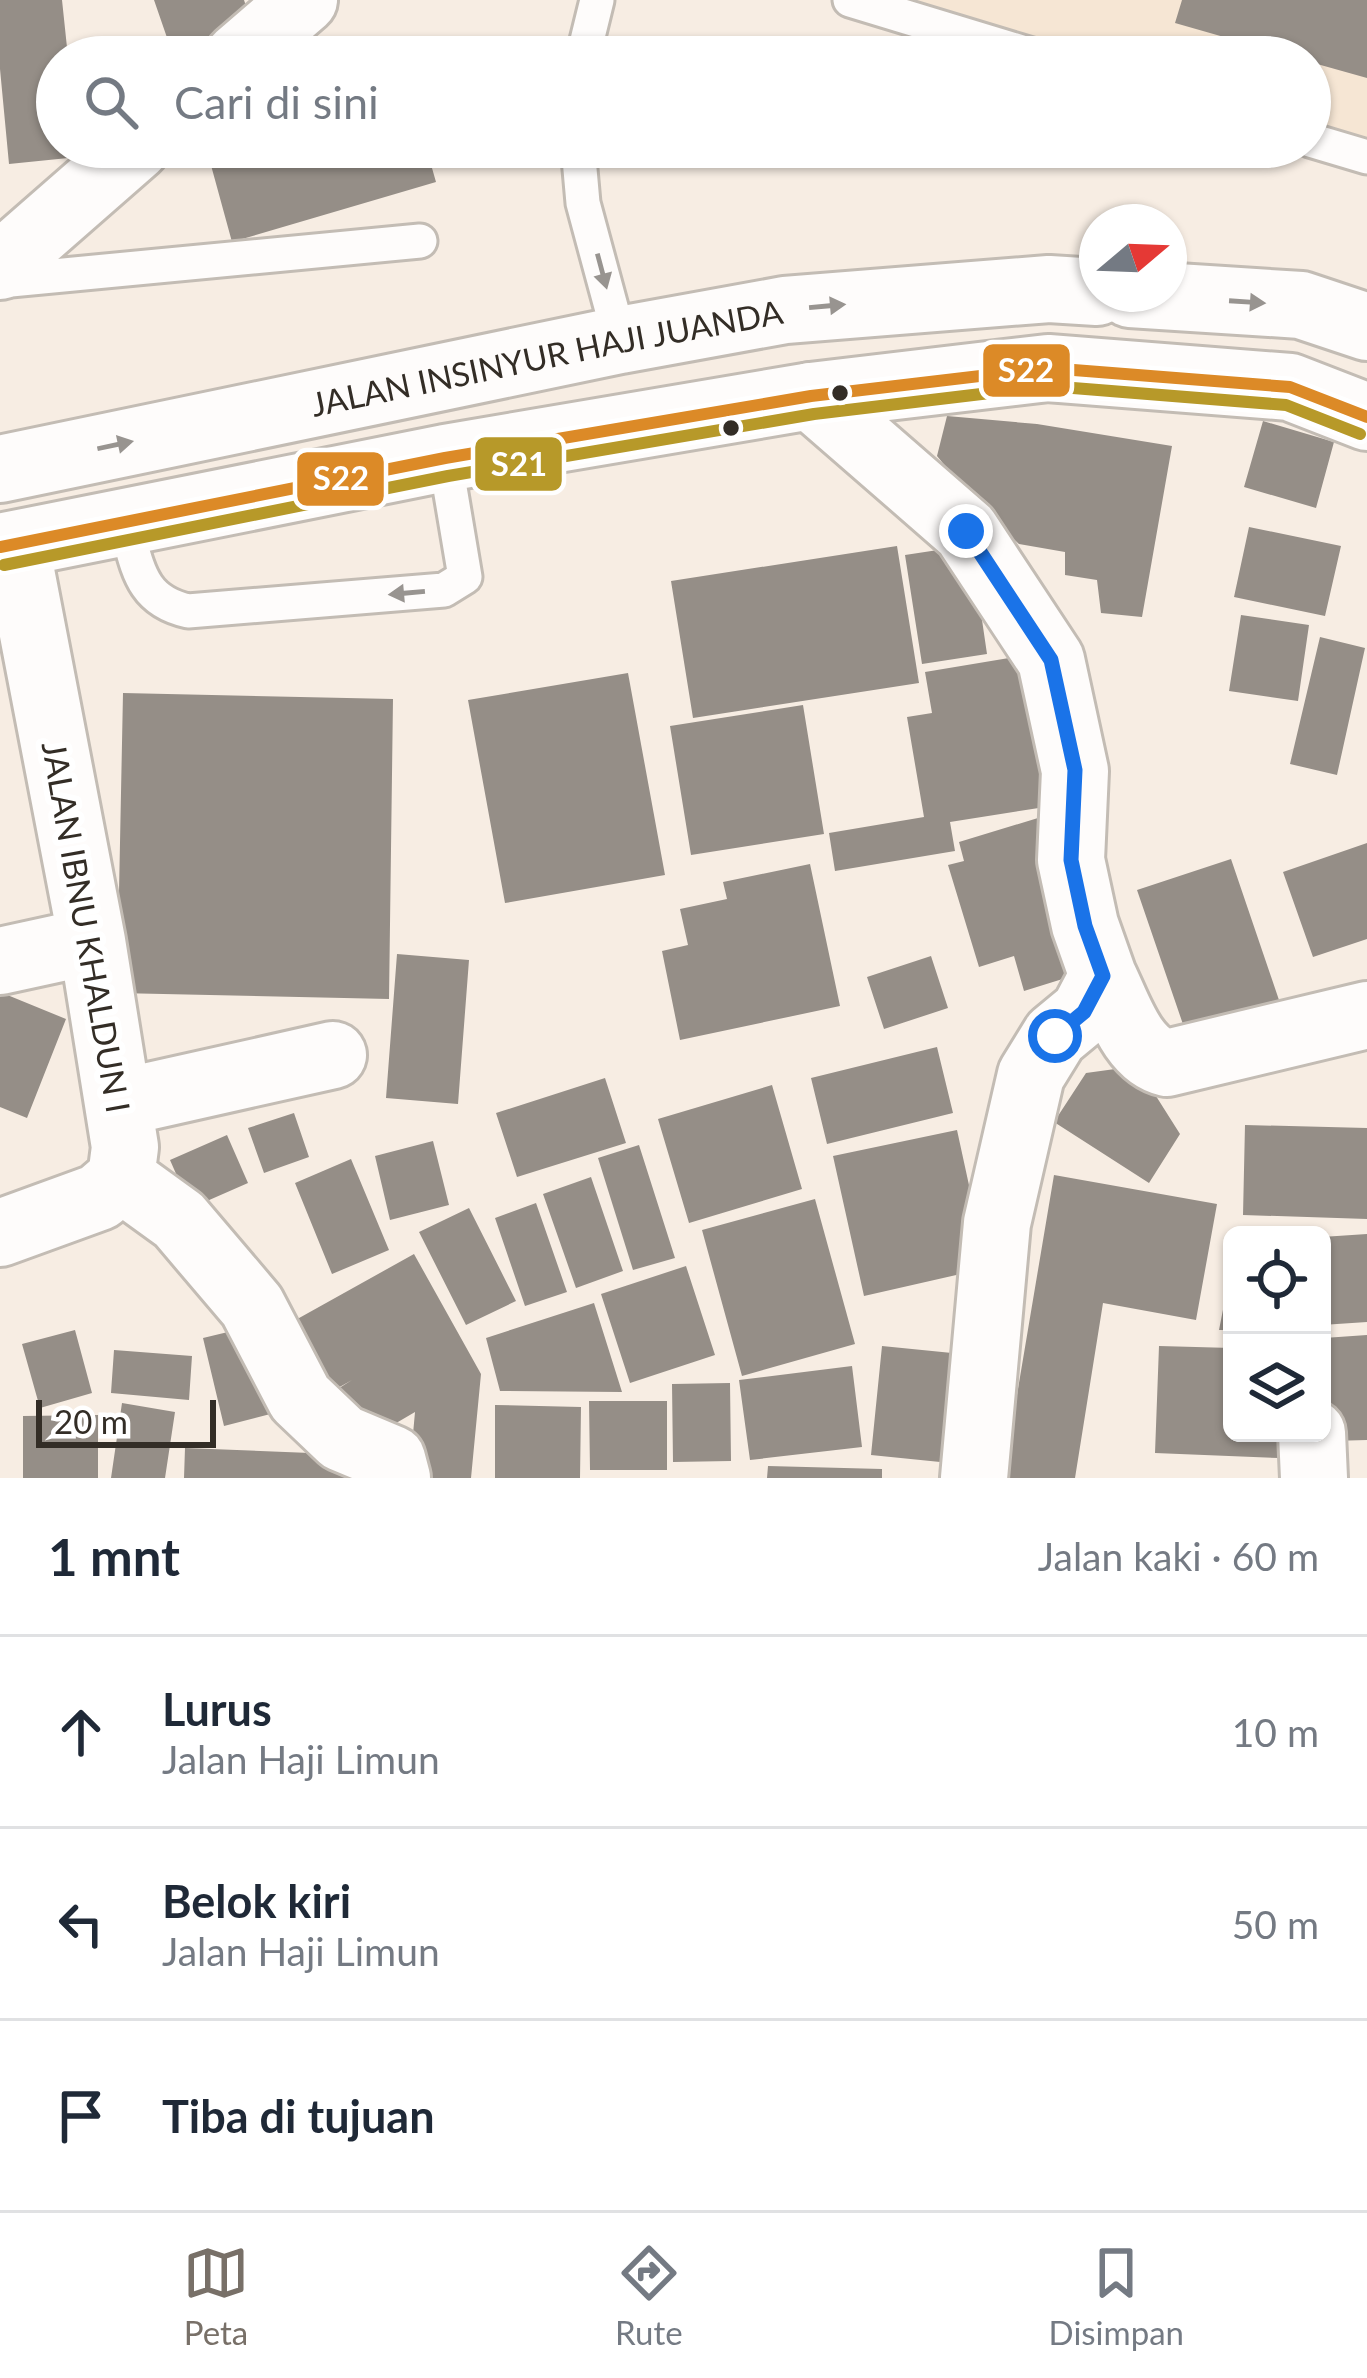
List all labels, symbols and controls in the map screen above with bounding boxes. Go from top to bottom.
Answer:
search box [36,36,1331,168]
icon: search [78,69,144,135]
text: Cari di sini [174,75,379,129]
north arrow [1079,204,1187,312]
one-way arrow [593,253,612,290]
street label: JALAN INSINYUR HAJI JUANDA [307,291,786,424]
one-way arrow [1229,292,1266,311]
one-way arrow [809,297,846,316]
line badge: S22 [981,342,1072,399]
text: S22 [998,349,1054,389]
unlabelled marker [829,382,851,404]
unlabelled marker [720,417,742,439]
one-way arrow [96,435,134,454]
line badge: S21 [473,435,564,493]
text: S21 [491,443,547,483]
line badge: S22 [295,450,386,508]
text: S22 [313,457,369,497]
route end [939,504,993,558]
one-way arrow [388,583,425,602]
street label: JALAN IBNU KHALDUN I [35,738,139,1116]
route start [1028,1009,1082,1063]
map controls [1223,1226,1331,1442]
button: locate [1223,1226,1331,1334]
button: layers [1223,1334,1331,1442]
scale bar [36,1394,216,1447]
text: 20 m [54,1401,128,1441]
text: 1 mnt [48,1526,180,1587]
text: Jalan kaki · 60 m [1038,1533,1319,1579]
text: Lurus [162,1682,272,1736]
icon: ahead [48,1699,114,1765]
text: 10 m [1232,1709,1319,1755]
text: Jalan Haji Limun [162,1736,440,1782]
text: Belok kiri [162,1874,351,1928]
icon: left [48,1891,114,1957]
text: 50 m [1232,1901,1319,1947]
text: Jalan Haji Limun [162,1928,440,1974]
icon: arrive [48,2083,114,2149]
text: Tiba di tujuan [162,2089,435,2143]
tab: Peta [183,2240,249,2352]
tab: Rute [615,2240,683,2352]
tab: Disimpan [1049,2240,1184,2352]

